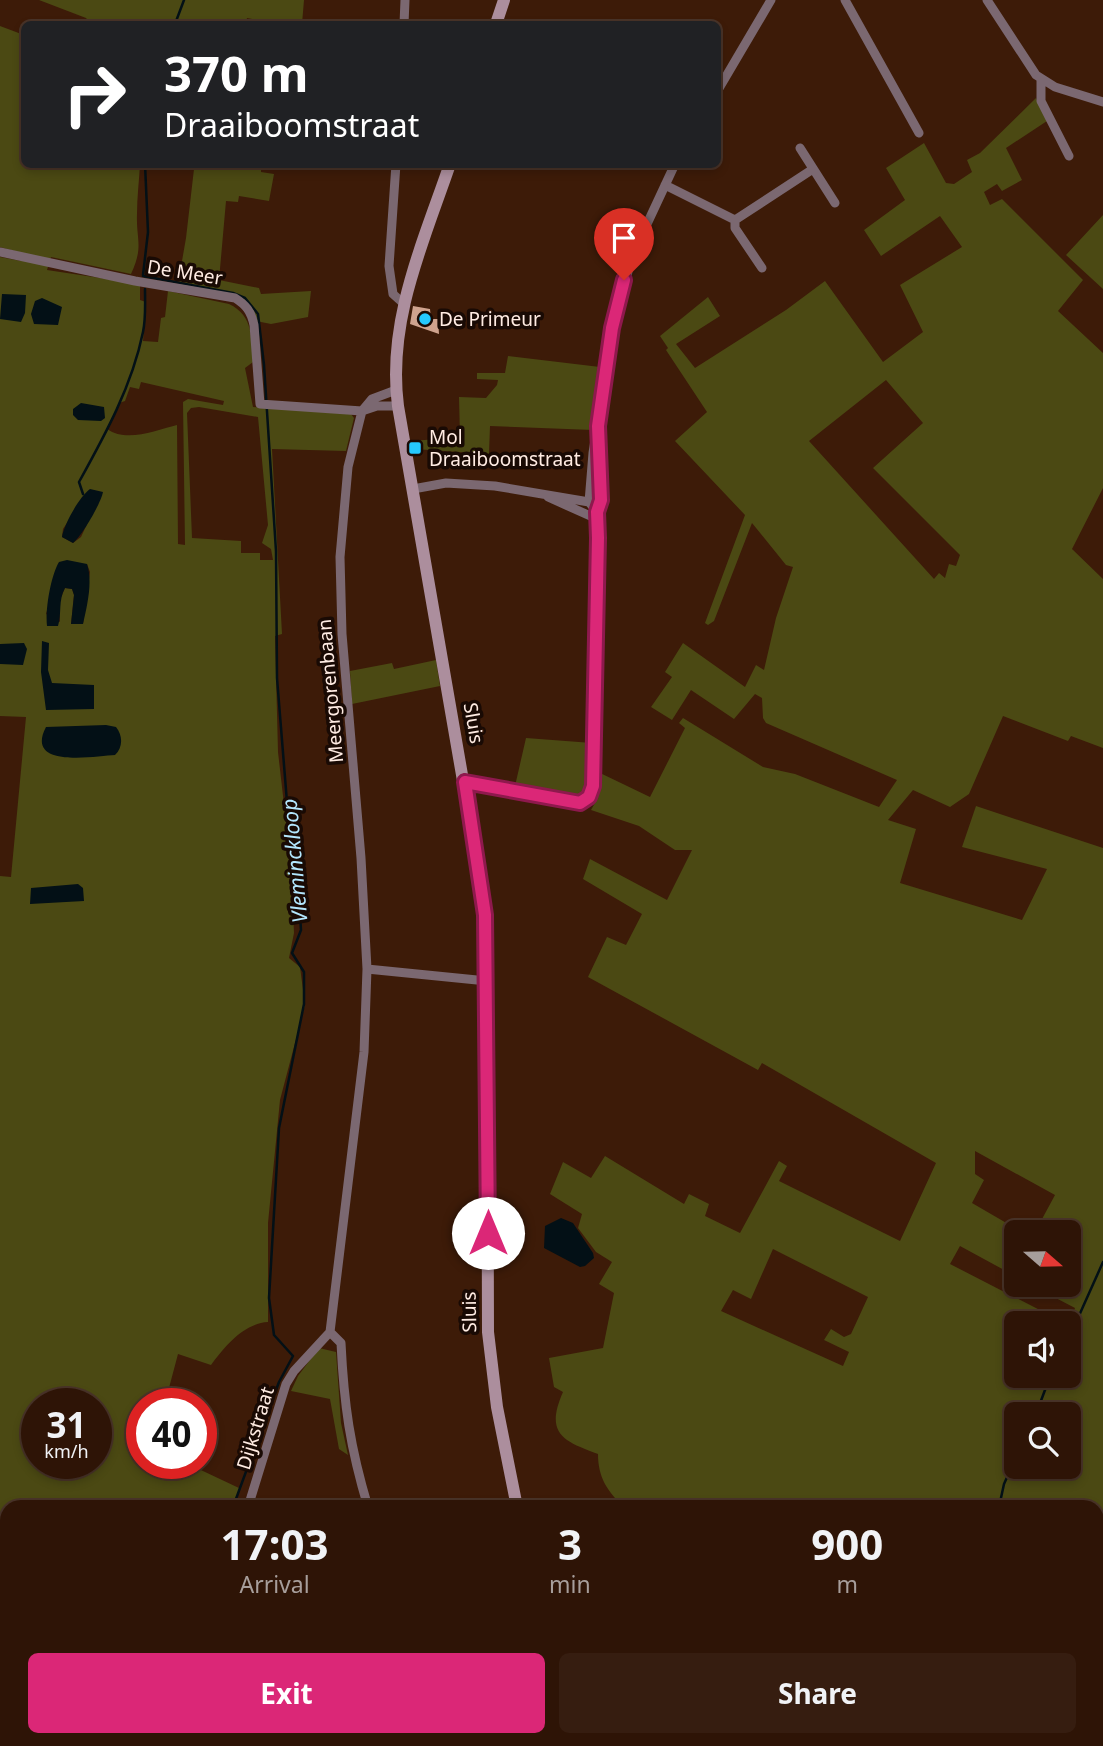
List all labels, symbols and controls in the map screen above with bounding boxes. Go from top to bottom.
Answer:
text: 370 m [164,40,309,106]
icon: right [49,49,140,140]
text: Draaiboomstraat [164,103,419,146]
pin [594,208,654,280]
icon: arrive [605,219,643,257]
street label: De Meer [145,253,225,291]
place label: De Primeur [439,306,541,332]
marker: De Primeur [417,311,433,327]
place label: Mol Draaiboomstraat [429,424,581,472]
marker: Mol Draaiboomstraat [407,440,423,456]
street label: Meergorenbaan [311,618,349,764]
street label: Sluis [458,701,490,745]
water label: Vleminckloop [275,798,313,924]
position arrow [451,1196,525,1270]
north arrow [1004,1220,1082,1297]
map controls [1004,1220,1081,1479]
street label: Sluis [456,1291,482,1333]
button: sound [1004,1311,1081,1388]
street label: Dijkstraat [230,1383,280,1473]
speed limit sign: 40 [126,1388,217,1479]
text: 31 [46,1401,87,1448]
button: search [1004,1402,1081,1479]
text: km/h [44,1439,89,1463]
text: 17:03 [221,1515,328,1572]
text: 3 [558,1515,582,1572]
text: 900 [811,1515,883,1572]
text: Arrival [239,1568,310,1600]
text: min [549,1568,591,1600]
text: m [837,1568,858,1600]
button: Exit [28,1653,545,1733]
button: Share [559,1653,1076,1733]

